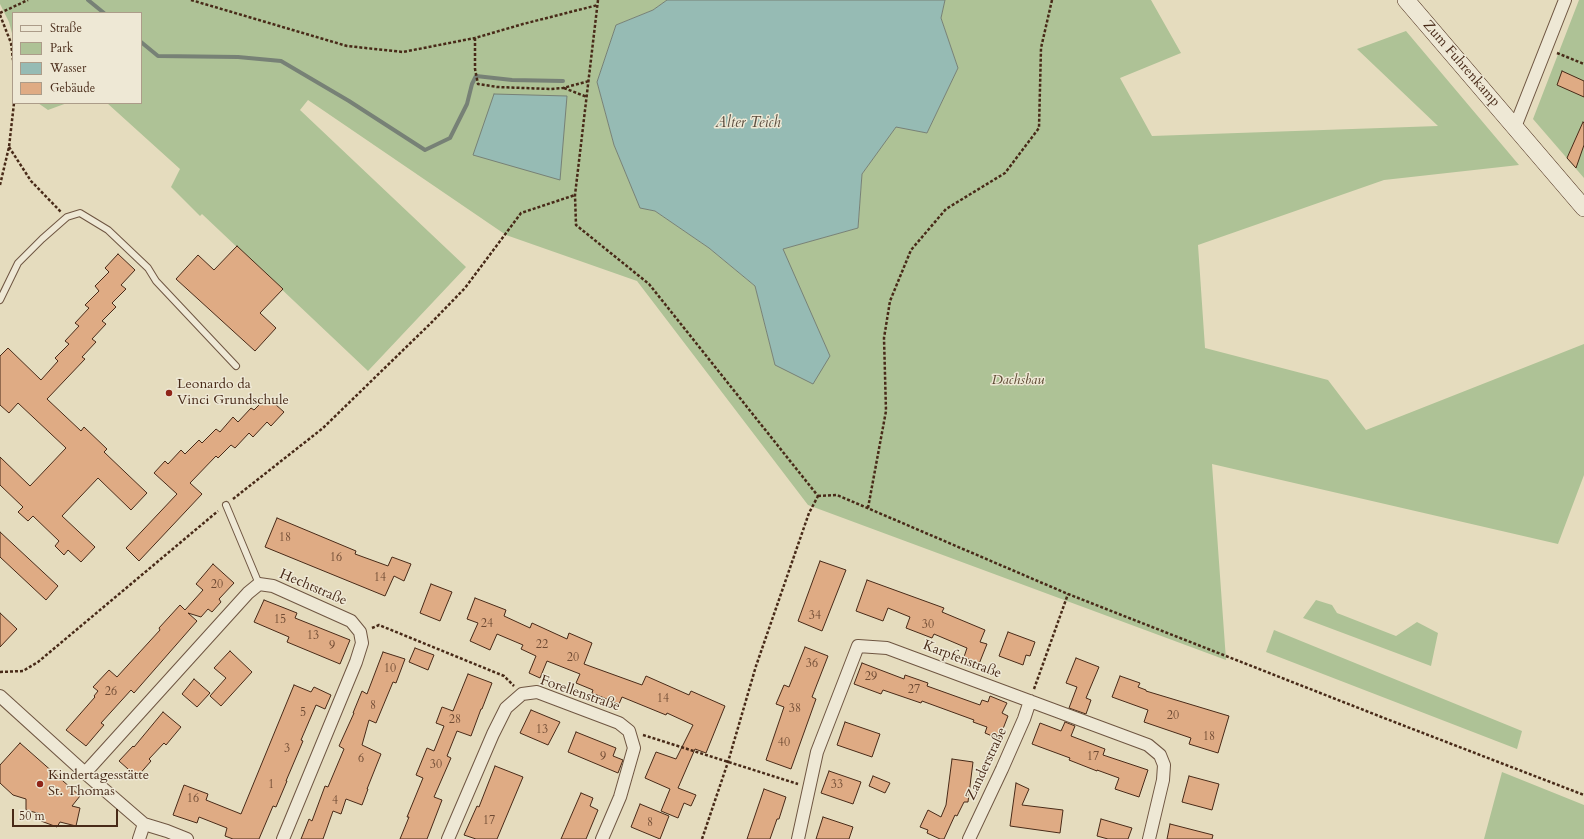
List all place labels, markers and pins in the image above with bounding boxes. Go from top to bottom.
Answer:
place label: Leonardo da Vinci Grundschule [177,377,289,410]
marker: Leonardo da Vinci Grundschule [164,388,174,398]
place label: Kindertagesstätte St. Thomas [48,768,149,800]
marker: Kindertagesstätte St. Thomas [35,779,45,789]

